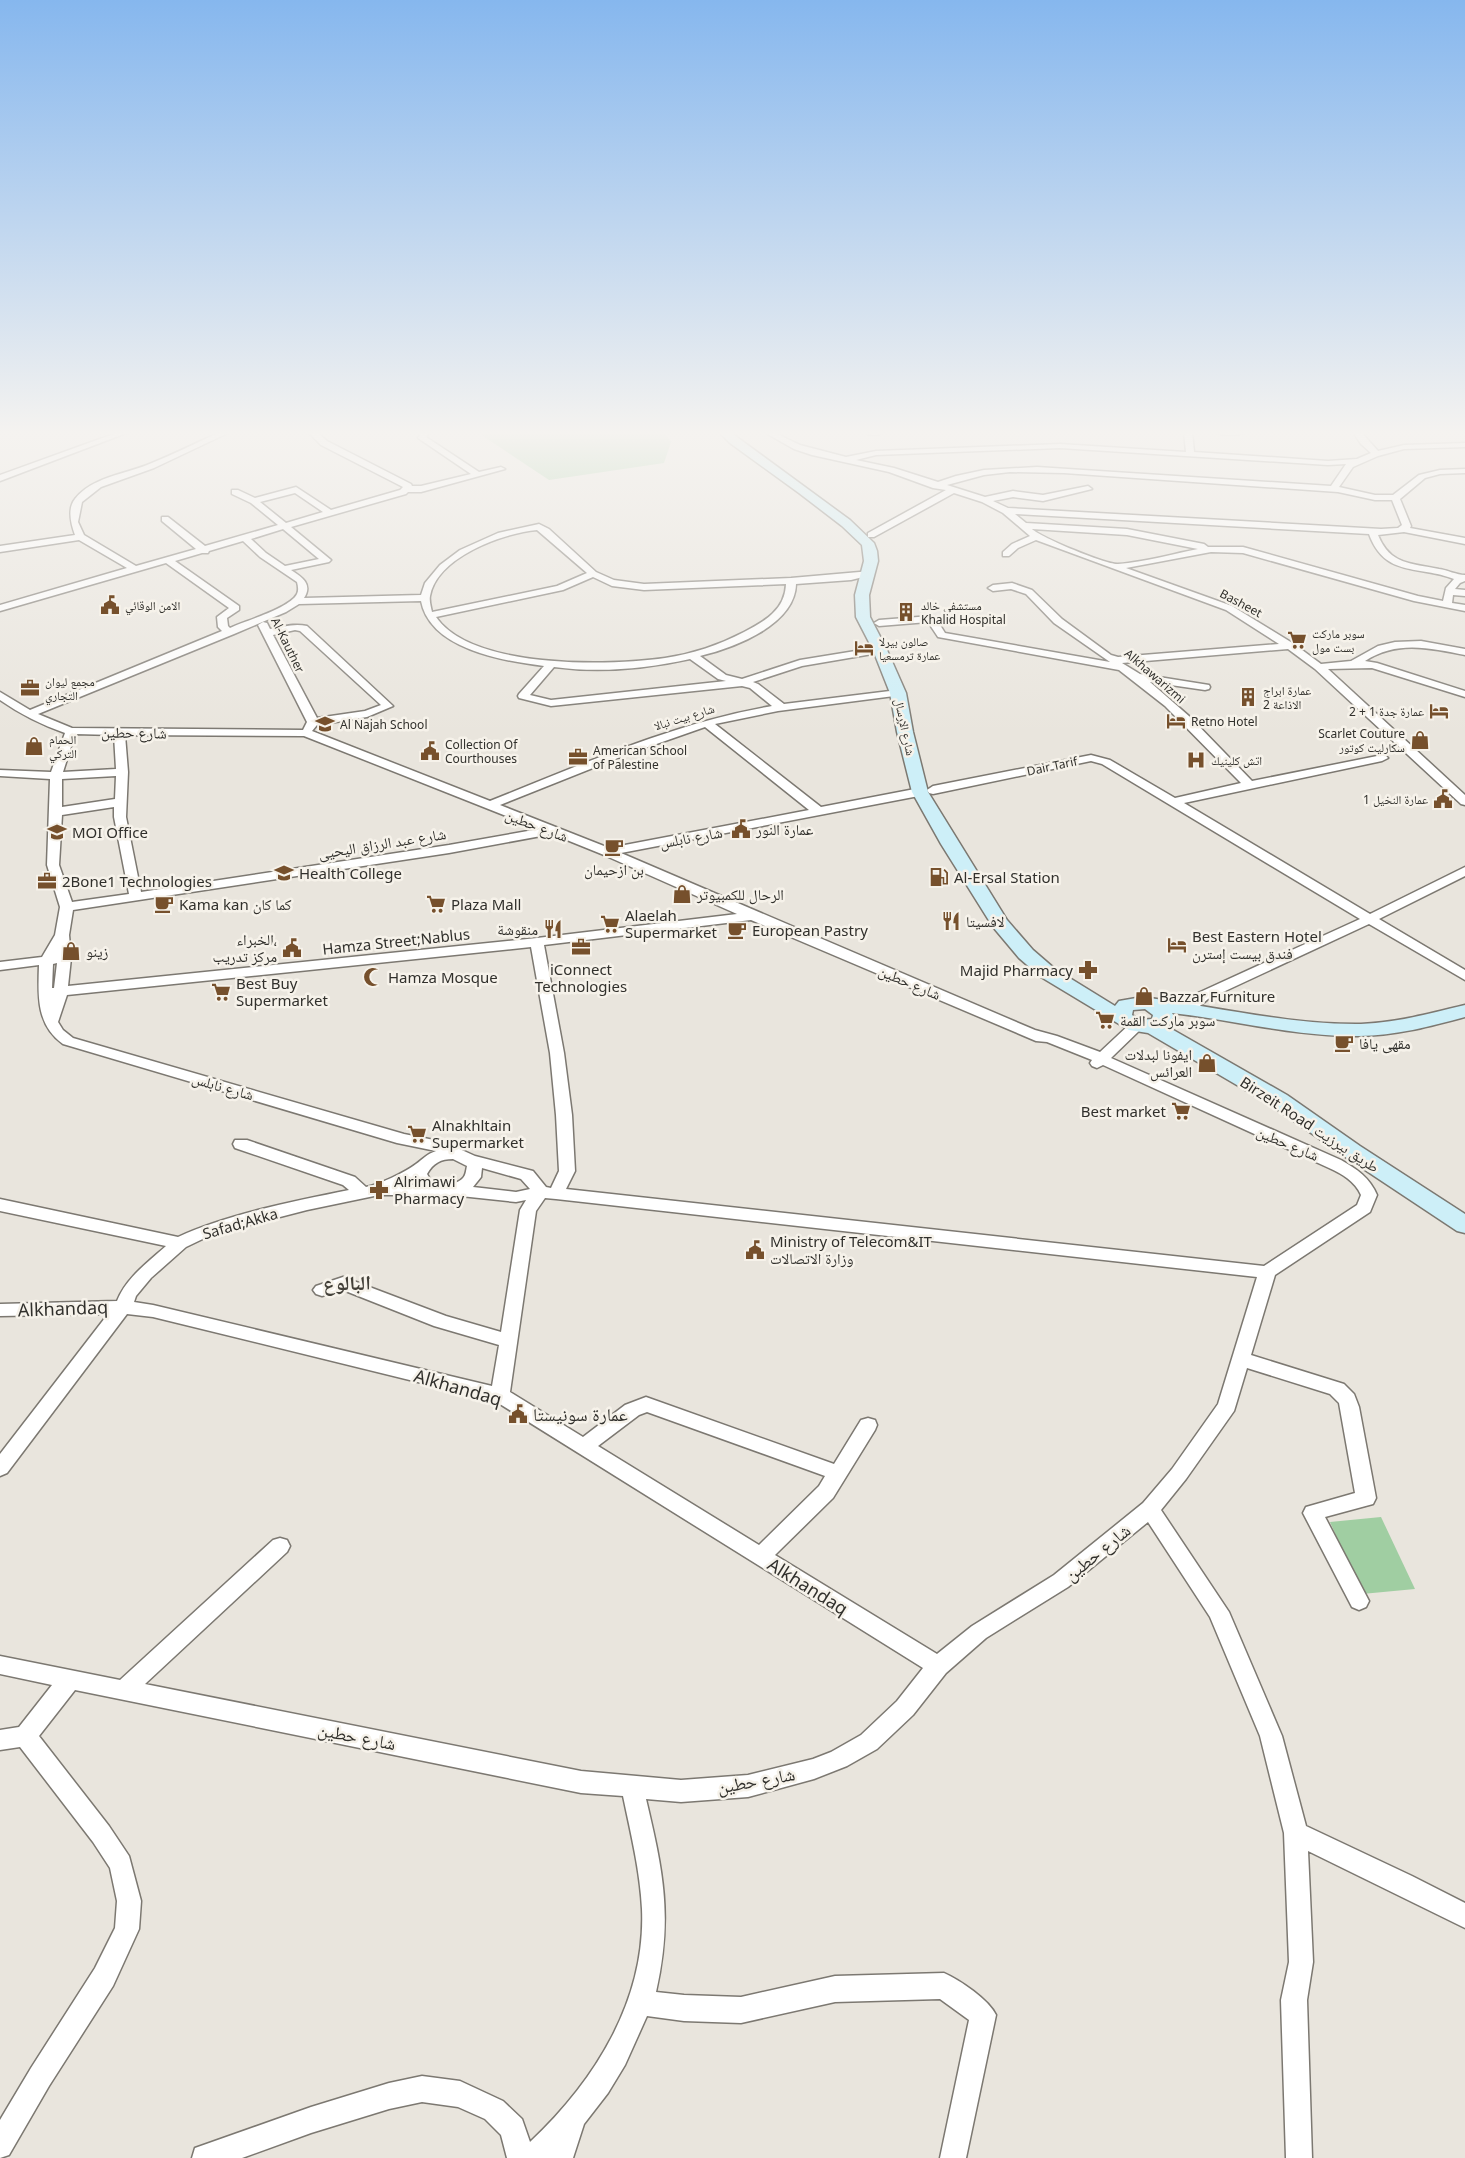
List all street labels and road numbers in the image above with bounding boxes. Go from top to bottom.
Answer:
street label: Basheet [1217,585,1266,622]
street label: Al-Kauther [267,614,309,676]
street label: Alkhawarizmi [1121,645,1189,707]
street label: شارع الإرسال [891,697,919,757]
street label: شارع بيت نبالا [652,700,716,734]
street label: شارع حطين [101,721,167,744]
street label: Dair Tarif [1025,752,1080,780]
street label: شارع حطين [502,804,571,847]
street label: شارع نابلس [658,822,724,853]
street label: شارع عبد الرزاق اليحيى [317,823,448,864]
street label: Hamza Street;Nablus [321,923,471,959]
street label: شارع حطين [876,960,944,1005]
street label: شارع نابلس [190,1068,256,1105]
street label: Birzeit Road طريق بيرزيت [1236,1072,1383,1177]
street label: شارع حطين [1254,1121,1322,1166]
street label: Safad;Akka [200,1203,280,1243]
street label: Alkhandaq [17,1294,109,1322]
street label: Alkhandaq [411,1363,505,1411]
street label: شارع حطين [1059,1518,1135,1586]
street label: Alkhandaq [763,1552,853,1620]
street label: شارع حطين [316,1717,398,1755]
street label: شارع حطين [715,1761,797,1799]

